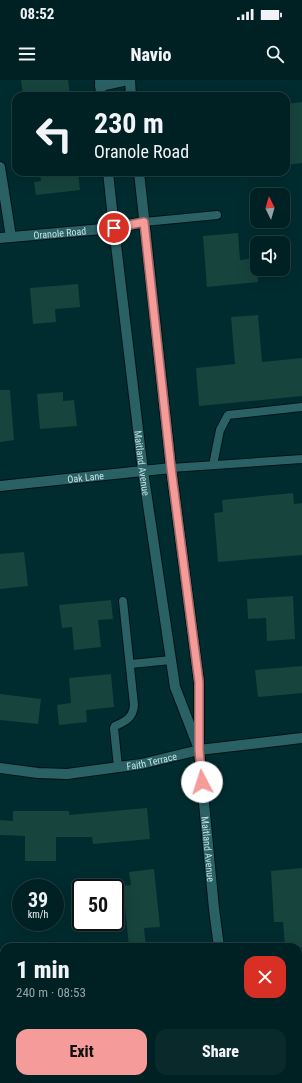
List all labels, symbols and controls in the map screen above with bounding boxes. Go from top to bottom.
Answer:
text: 08:52 [20,5,54,23]
icon: menu [16,43,38,65]
icon: search [264,43,286,65]
text: Navio [130,44,172,65]
text: 230 m [94,107,164,140]
icon: left [28,108,80,160]
text: Oranole Road [94,141,189,162]
north arrow [250,188,290,228]
map controls [250,188,290,276]
pin [97,211,131,245]
icon: arrive [103,217,125,239]
street label: Oranole Road [33,225,87,241]
button: sound [250,236,290,276]
street label: Maitland Avenue [133,430,152,497]
street label: Oak Lane [67,470,105,484]
street label: Faith Terrace [126,750,178,771]
position arrow [181,761,223,803]
street label: Maitland Avenue [200,816,217,883]
speed limit sign: 50 [72,879,124,931]
text: 39 [28,888,48,912]
text: km/h [28,909,48,920]
text: 1 min [16,956,70,984]
button: close [244,956,286,998]
text: 240 m · 08:53 [16,985,86,1000]
button: Exit [16,1029,147,1075]
button: Share [155,1029,286,1075]

